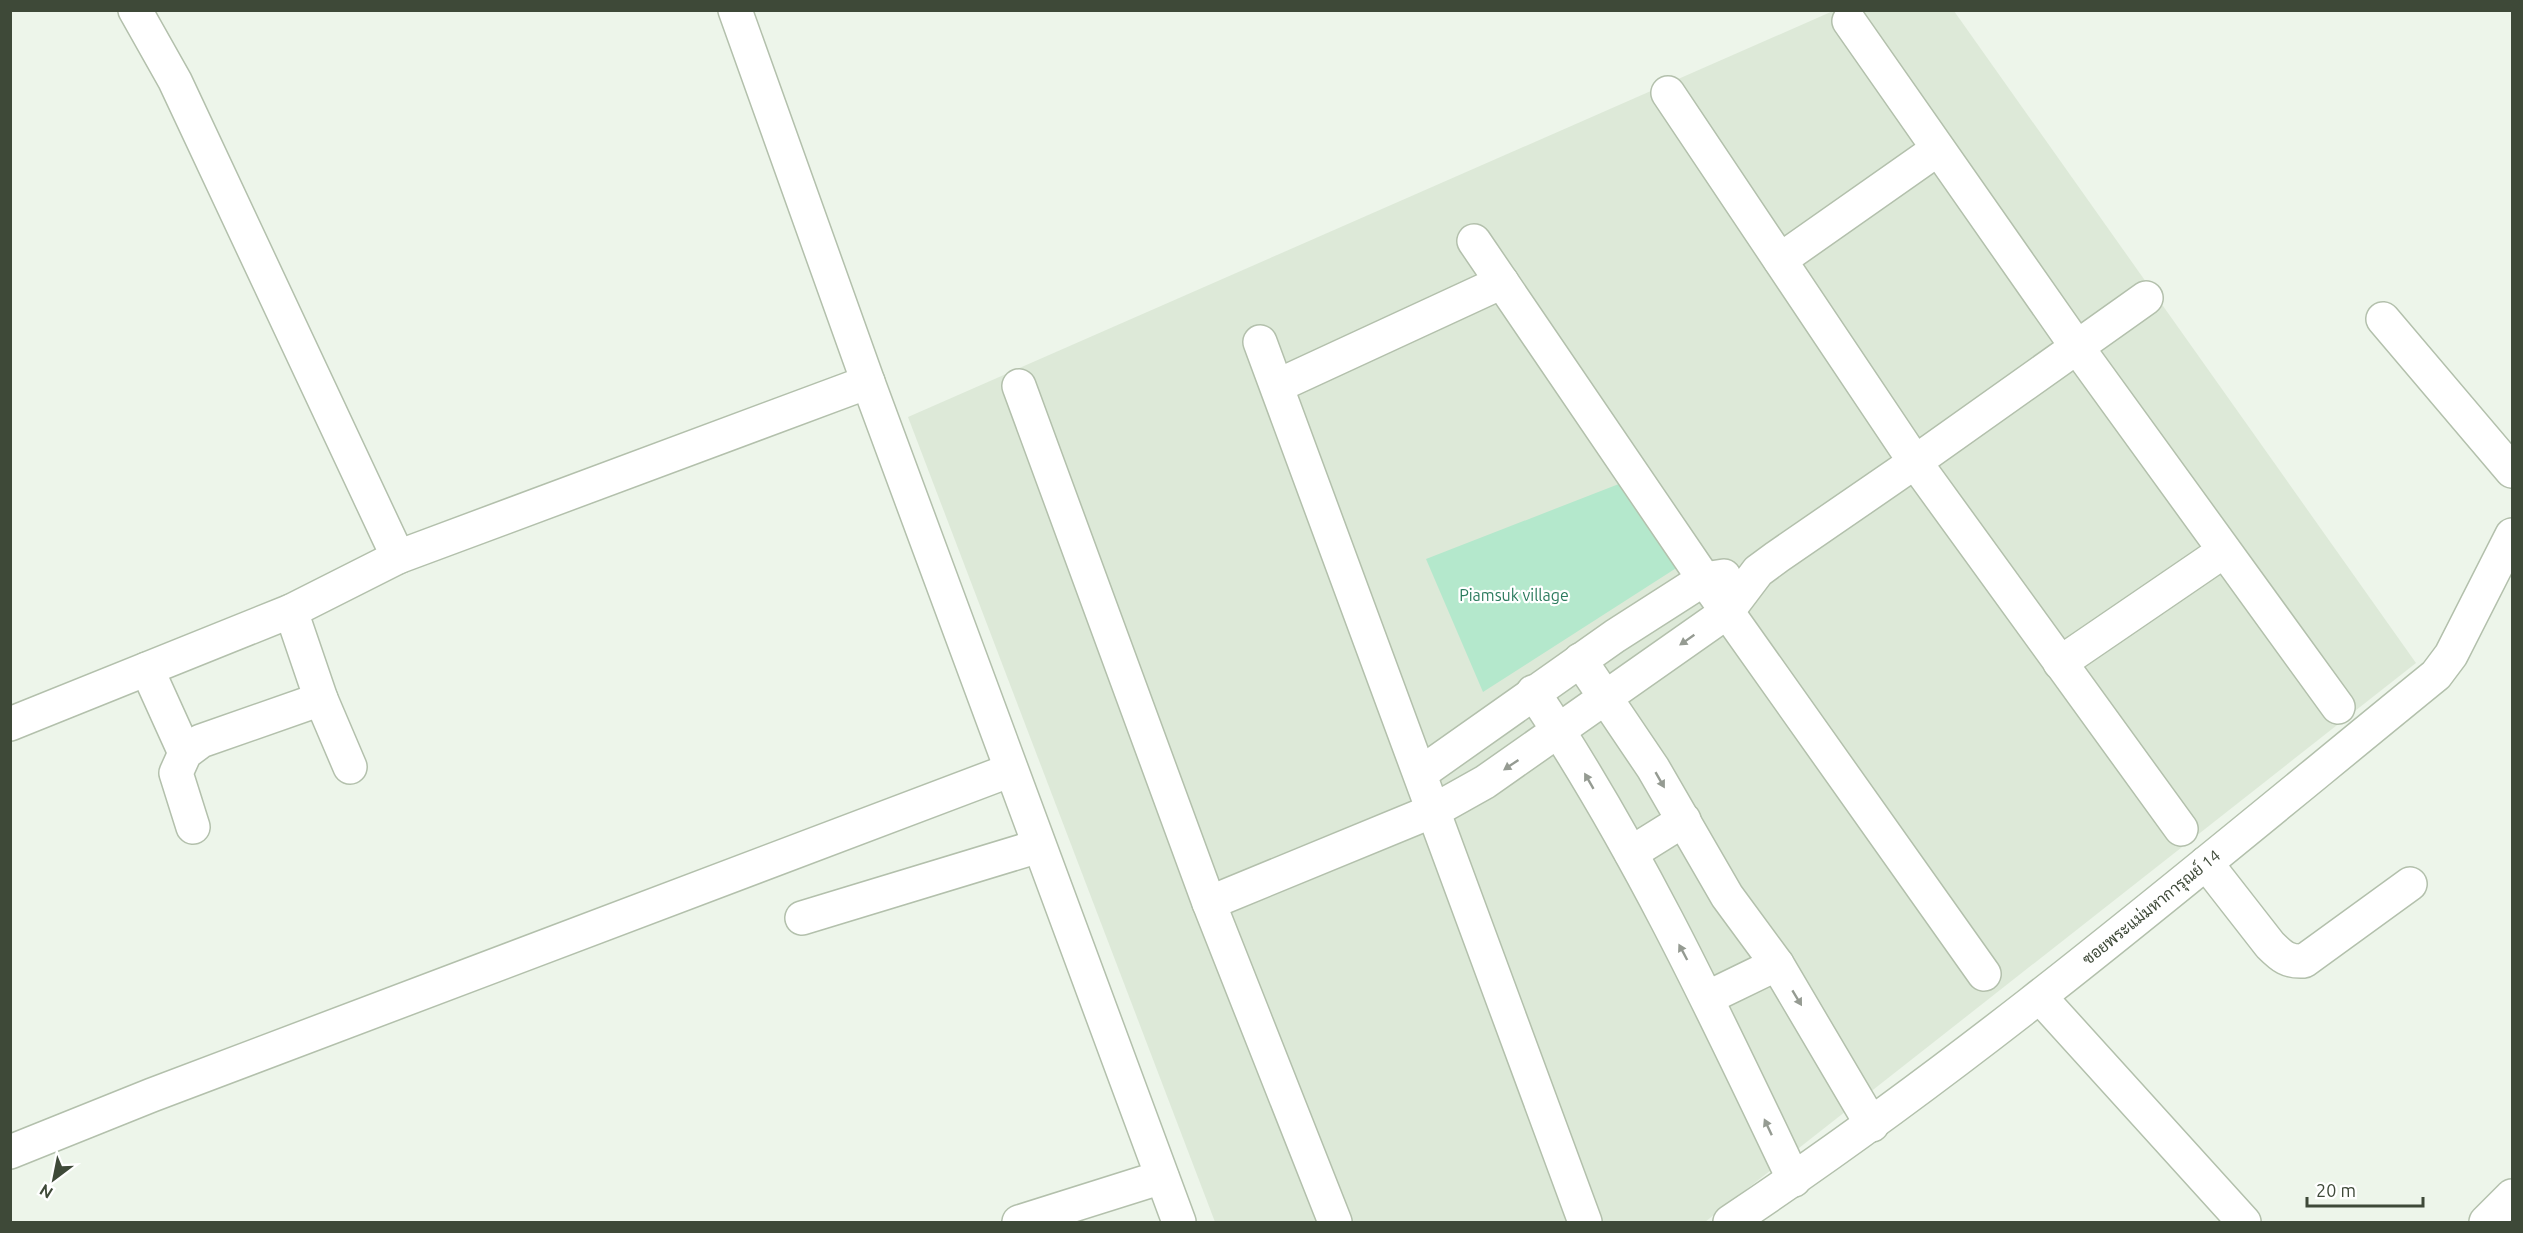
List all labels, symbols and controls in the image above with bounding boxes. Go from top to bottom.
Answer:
park label: Piamsuk village [1459,586,1569,604]
one-way arrow [1679,634,1695,646]
one-way arrow [1503,759,1519,771]
one-way arrow [1584,772,1594,789]
one-way arrow [1655,772,1666,788]
street label: ซอยพระแม่มหาการุณย์ 14 [2077,844,2225,970]
one-way arrow [1678,943,1688,960]
one-way arrow [1792,990,1803,1006]
one-way arrow [1764,1119,1773,1136]
north arrow [24,1149,84,1209]
scale bar [2307,1170,2422,1208]
text: 20 m [2316,1180,2356,1200]
text: N [36,1181,56,1203]

